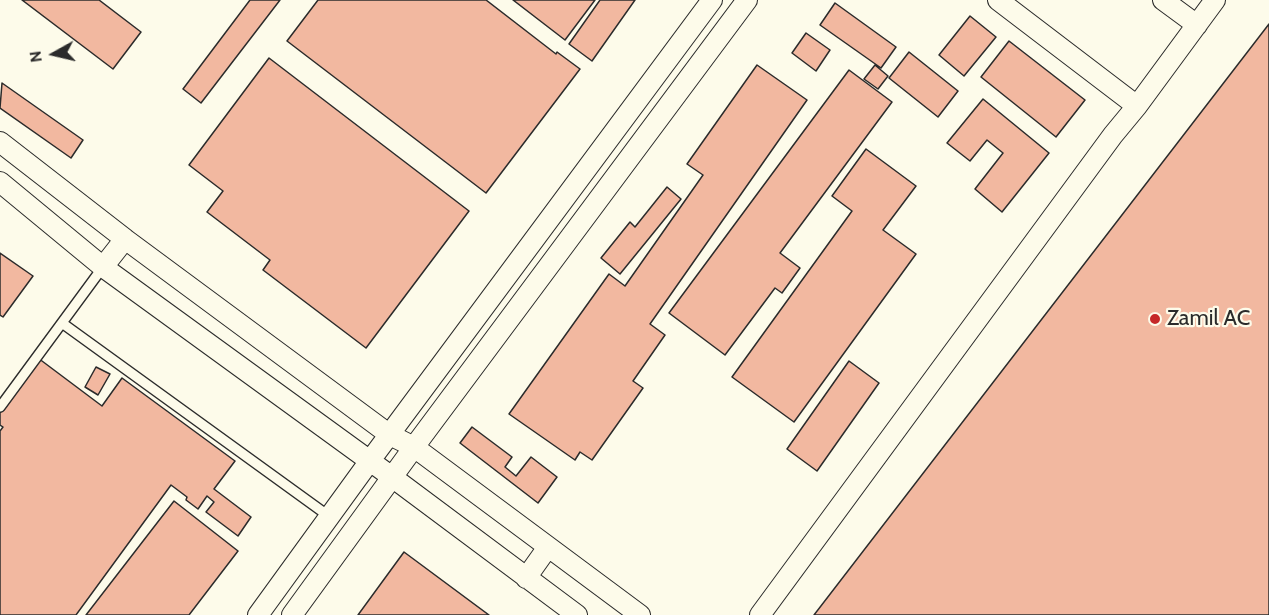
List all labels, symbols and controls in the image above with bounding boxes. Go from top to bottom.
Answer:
north arrow [24,24,84,84]
text: N [25,50,46,63]
place label: Zamil AC [1167,306,1250,332]
marker: Zamil AC [1148,312,1162,326]

